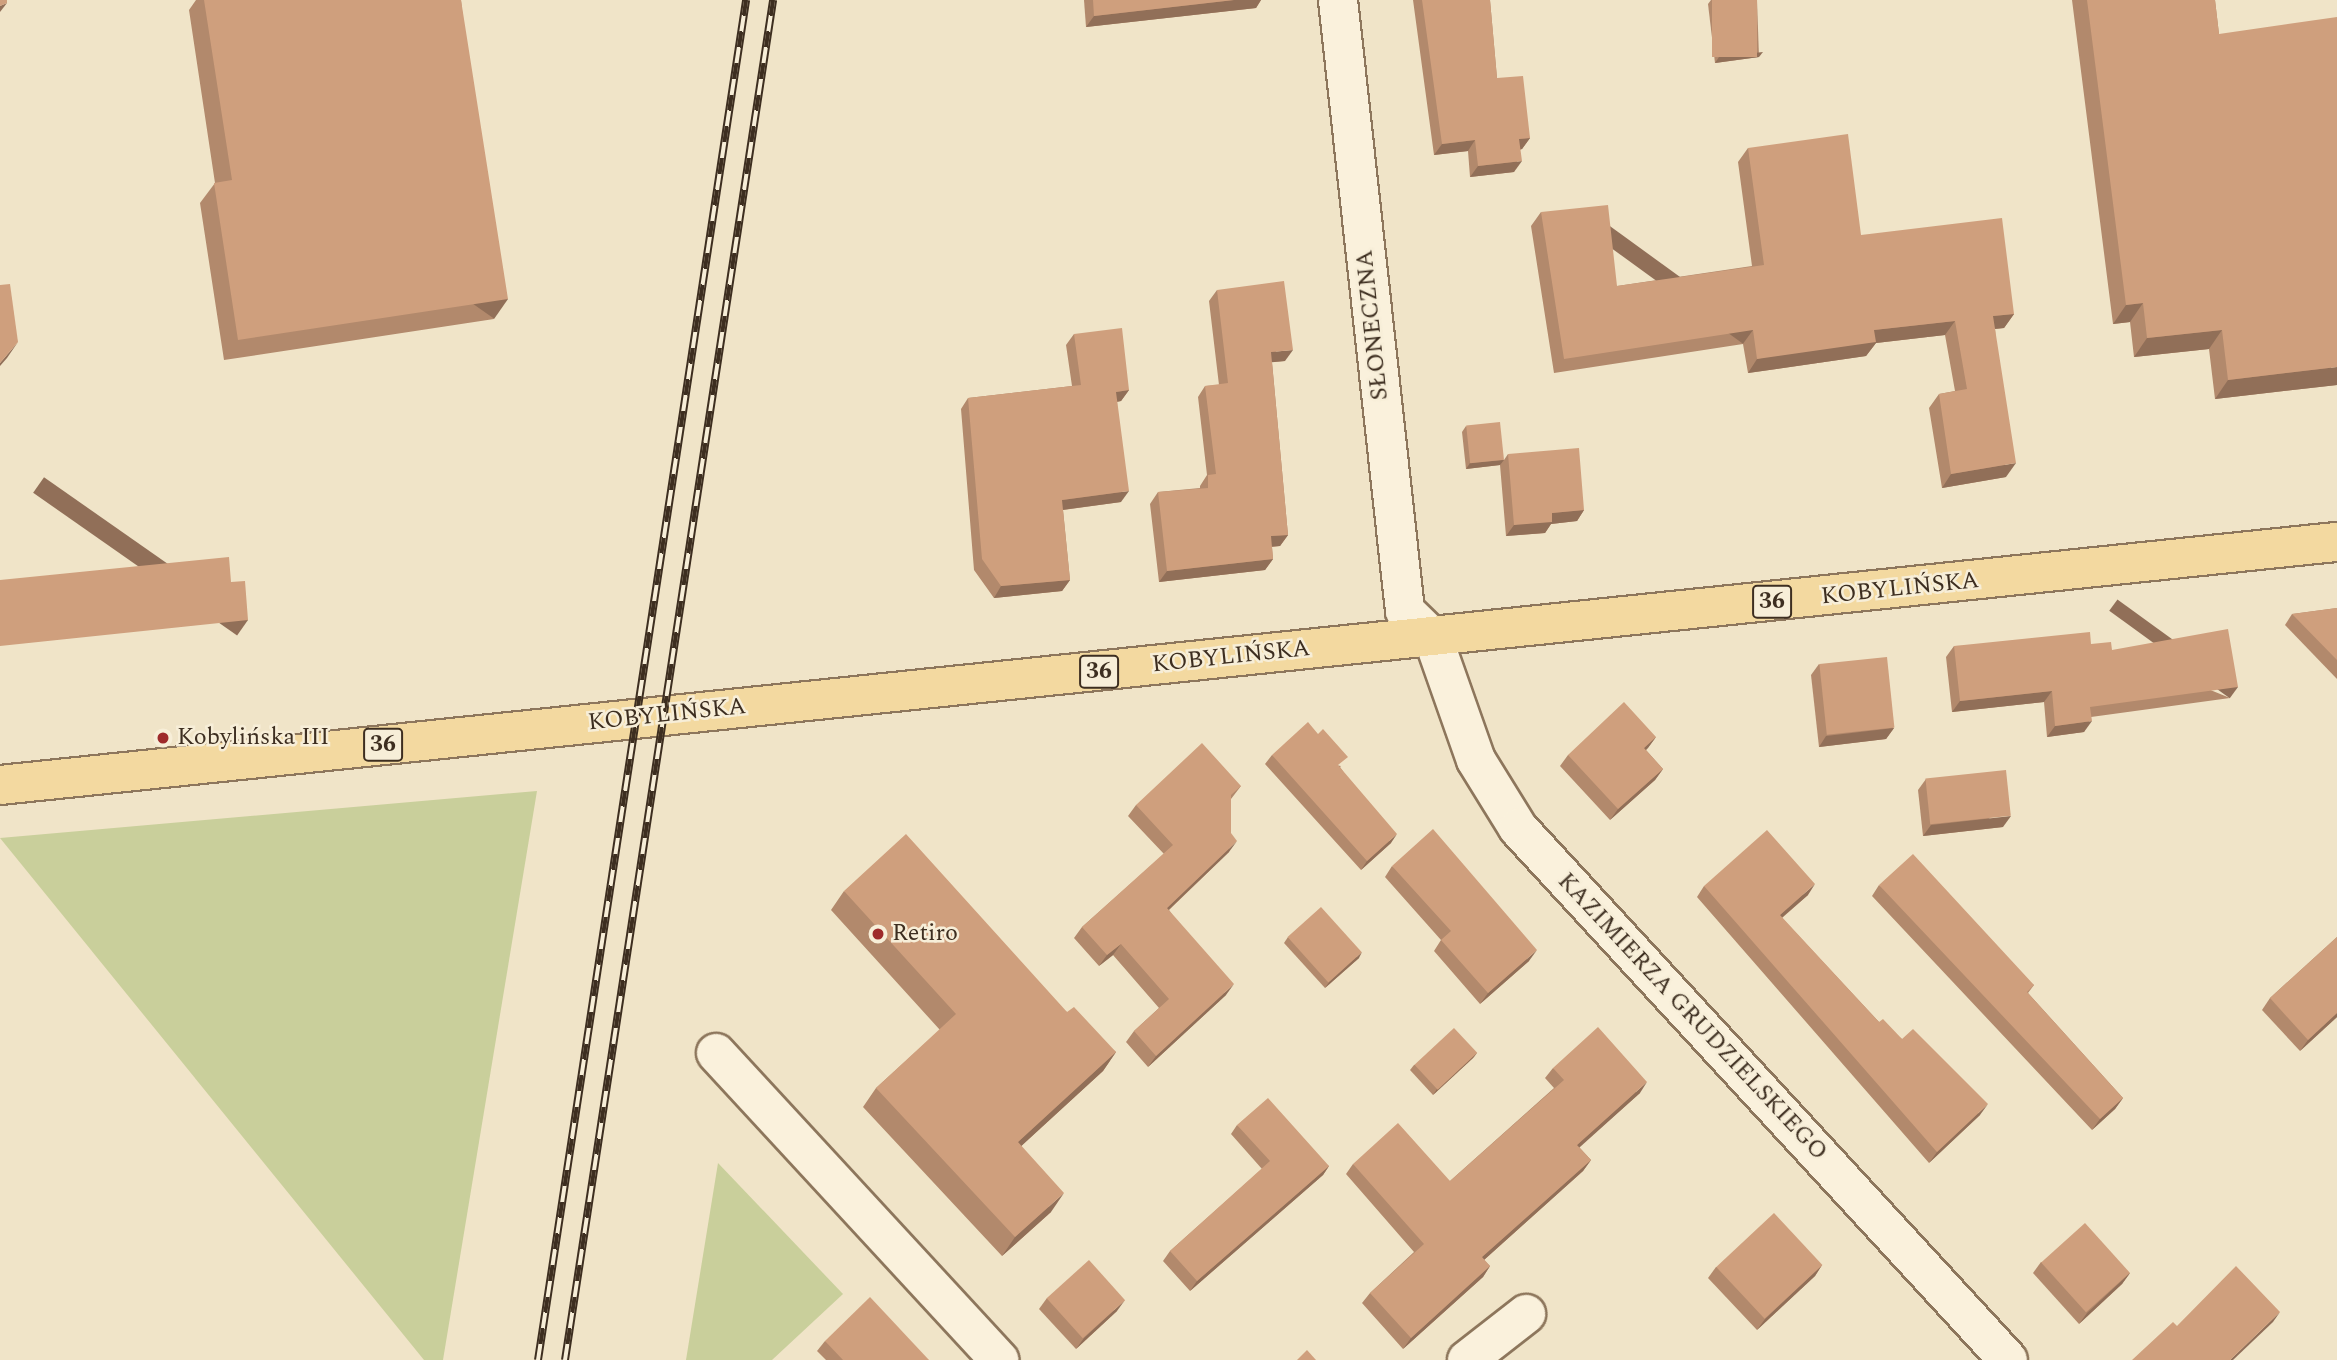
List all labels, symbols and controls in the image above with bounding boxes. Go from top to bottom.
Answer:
street label: SŁONECZNA [1351,248,1395,402]
street label: KOBYLIŃSKA [1820,566,1980,612]
road number: 36 [1751,582,1793,622]
street label: KOBYLIŃSKA [1151,634,1311,680]
road number: 36 [1078,652,1120,692]
street label: KOBYLIŃSKA [587,692,747,738]
place label: Kobylińska III [177,724,329,752]
road number: 36 [362,726,404,764]
marker: Kobylińska III [155,730,171,746]
street label: KAZIMIERZA GRUDZIELSKIEGO [1551,867,1833,1167]
place label: Retiro [892,920,958,948]
marker: Retiro [870,926,886,942]

